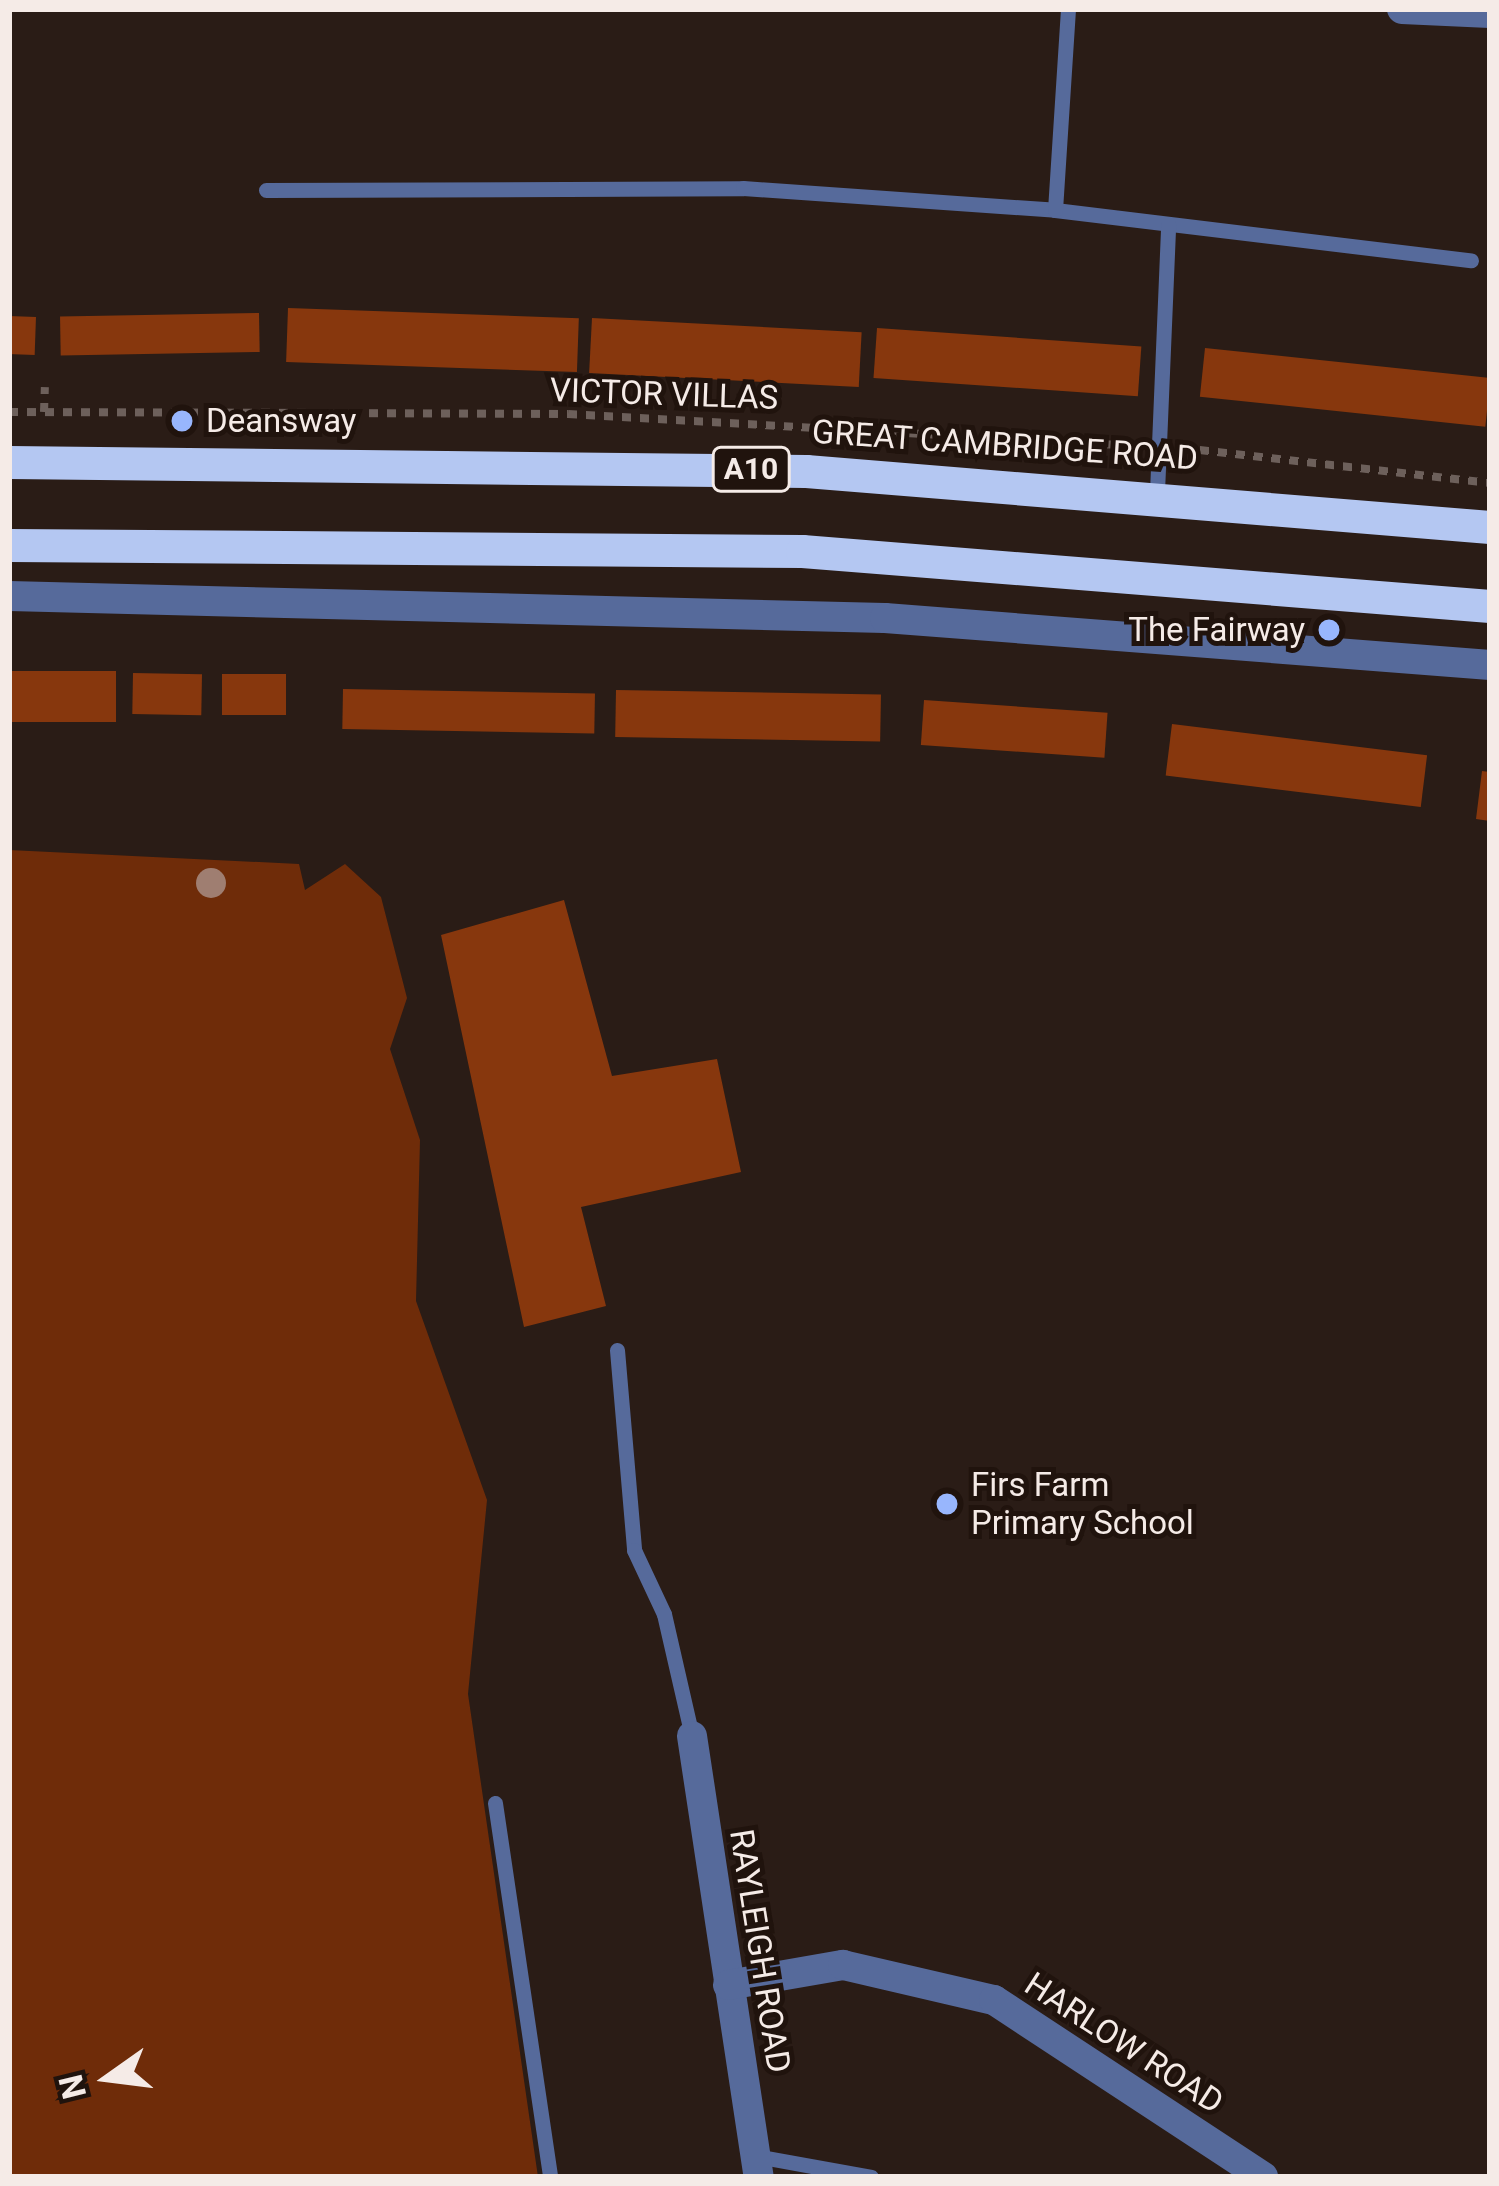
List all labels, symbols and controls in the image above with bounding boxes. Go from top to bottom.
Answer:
street label: VICTOR VILLAS [549,370,779,418]
place label: Deansway [206,401,356,441]
marker: Deansway [169,408,195,434]
street label: GREAT CAMBRIDGE ROAD [810,412,1200,478]
road number: A10 [709,445,793,493]
place label: The Fairway [1128,610,1305,650]
marker: The Fairway [1316,617,1342,643]
place label: Firs Farm Primary School [971,1465,1194,1543]
marker: Firs Farm Primary School [934,1491,960,1517]
street label: RAYLEIGH ROAD [721,1827,799,2075]
street label: HARLOW ROAD [1017,1964,1231,2122]
north arrow [48,2018,168,2138]
text: N [51,2071,94,2103]

